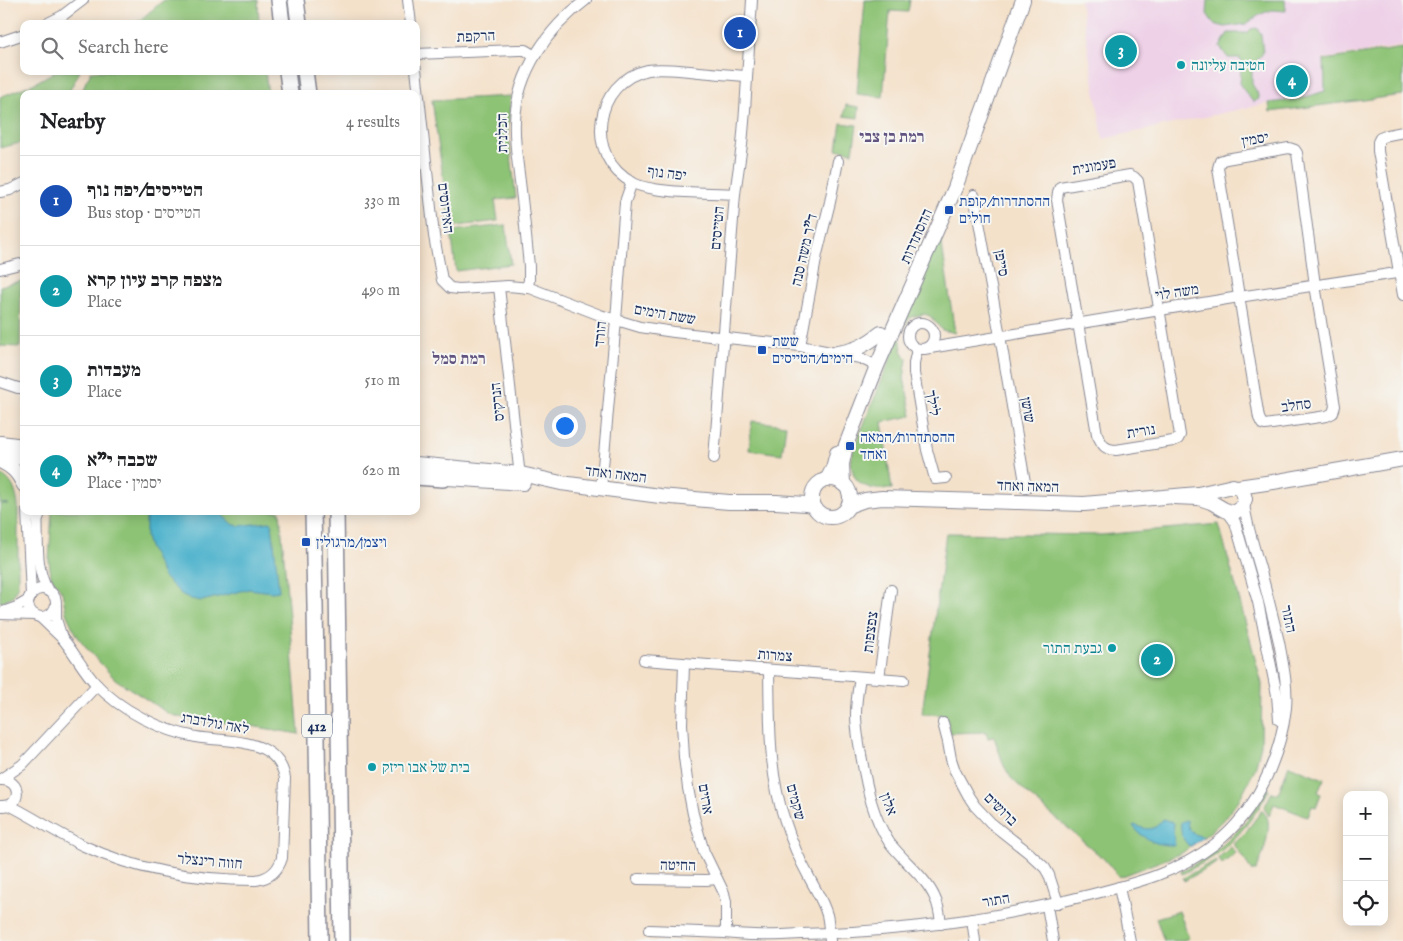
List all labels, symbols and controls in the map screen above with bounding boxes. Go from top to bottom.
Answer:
pin: 1 [724,14,756,52]
search box [20,20,420,75]
street label: הרקפת [456,26,496,47]
pin: 3 [1105,32,1137,70]
icon: search [38,34,66,62]
text: Search here [78,36,169,60]
place label: חטיבה עליונה [1191,56,1265,75]
marker: חטיבה עליונה [1175,59,1187,71]
pin: 4 [1276,62,1308,100]
text: Nearby [40,109,105,136]
text: 4 results [346,113,400,133]
street label: הכלנית [493,113,512,153]
district label: רמת בן צבי [859,128,925,148]
street label: יסמין [1240,128,1270,151]
street label: פעמונית [1071,153,1118,180]
street label: יפה נוף [646,162,688,185]
text: הטייסים/יפה נוף [87,179,203,203]
street label: האירוסים [433,182,458,234]
text: 1 [53,191,59,211]
text: 330 m [364,191,400,211]
place label: ההסתדרות/קופת חולים [959,192,1050,228]
text: Bus stop · הטייסים [87,204,201,224]
marker: ההסתדרות/קופת חולים [943,204,955,216]
street label: הטייסים [706,205,729,251]
street label: ההסתדרות [896,206,937,267]
street label: ד"ר משה סנה [787,212,822,288]
street label: סייפן [990,248,1013,278]
text: מצפה קרב עיון קרא [87,269,222,293]
street label: משה לוי [1154,280,1200,305]
text: 2 [52,281,60,301]
text: 490 m [361,281,400,301]
text: Place [87,293,122,313]
street label: ששת הימים [633,300,697,329]
street label: הורד [590,320,611,348]
place label: ששת הימים/הטייסים [772,332,853,368]
marker: ששת הימים/הטייסים [756,344,768,356]
district label: רמת סמל [432,350,486,370]
text: מעבדות [87,359,141,383]
text: 3 [53,371,59,391]
text: 510 m [365,371,400,391]
street label: הנרקיס [486,382,509,422]
text: Place [87,383,122,403]
street label: לילך [921,389,944,418]
street label: סחלב [1280,394,1312,417]
street label: שושן [1016,396,1039,425]
your location [552,413,578,439]
street label: נורית [1125,420,1157,443]
place label: ההסתדרות/המאה ואחד [860,428,955,464]
marker: ההסתדרות/המאה ואחד [844,440,856,452]
text: שכבה י"א [87,449,158,473]
text: 4 [52,461,60,481]
text: 620 m [362,461,400,481]
street label: המאה ואחד [584,461,648,488]
text: Place · יסמין [87,474,161,494]
street label: המאה ואחד [997,476,1059,497]
place label: ויצמן/מרגולין [316,533,387,552]
marker: ויצמן/מרגולין [300,536,312,548]
street label: התור [1276,604,1301,635]
street label: צפצפות [859,610,882,654]
place label: גבעת התור [1043,639,1102,658]
pin: 2 [1141,641,1173,679]
marker: גבעת התור [1106,642,1118,654]
street label: צמרות [757,645,793,666]
street label: לאה גולדברג [179,708,251,739]
road number: 412 [302,714,332,738]
place label: בית של אבו ריזק [382,758,470,777]
marker: בית של אבו ריזק [366,761,378,773]
street label: ארזים [693,782,718,816]
street label: שקמים [782,782,809,822]
street label: ברושים [980,789,1021,830]
street label: אלון [876,790,901,818]
map controls [1343,791,1388,926]
button: + [1343,791,1388,836]
button: − [1343,836,1388,881]
street label: חווה רינצלר [177,849,243,874]
street label: החיטה [660,856,696,875]
button: locate [1343,881,1388,926]
street label: התור [981,889,1011,912]

